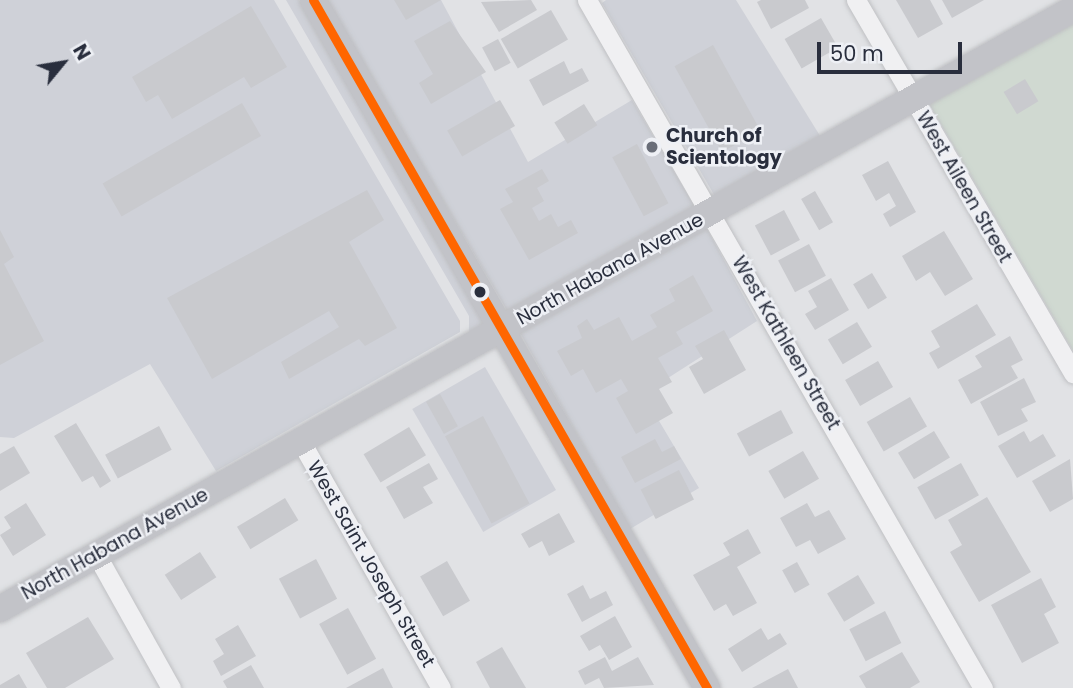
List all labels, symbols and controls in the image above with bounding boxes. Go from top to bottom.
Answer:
north arrow [28,28,98,98]
scale bar [821,28,966,72]
text: N [66,39,97,65]
text: 50 m [830,39,884,68]
street label: West Aileen Street [911,107,1017,267]
place label: Church of Scientology [666,125,782,169]
marker: Church of Scientology [644,139,660,155]
street label: North Habana Avenue [513,208,707,330]
street label: West Kathleen Street [727,252,845,434]
unlabelled marker [473,285,487,299]
street label: West Saint Joseph Street [302,457,440,671]
street label: North Habana Avenue [18,483,212,605]

